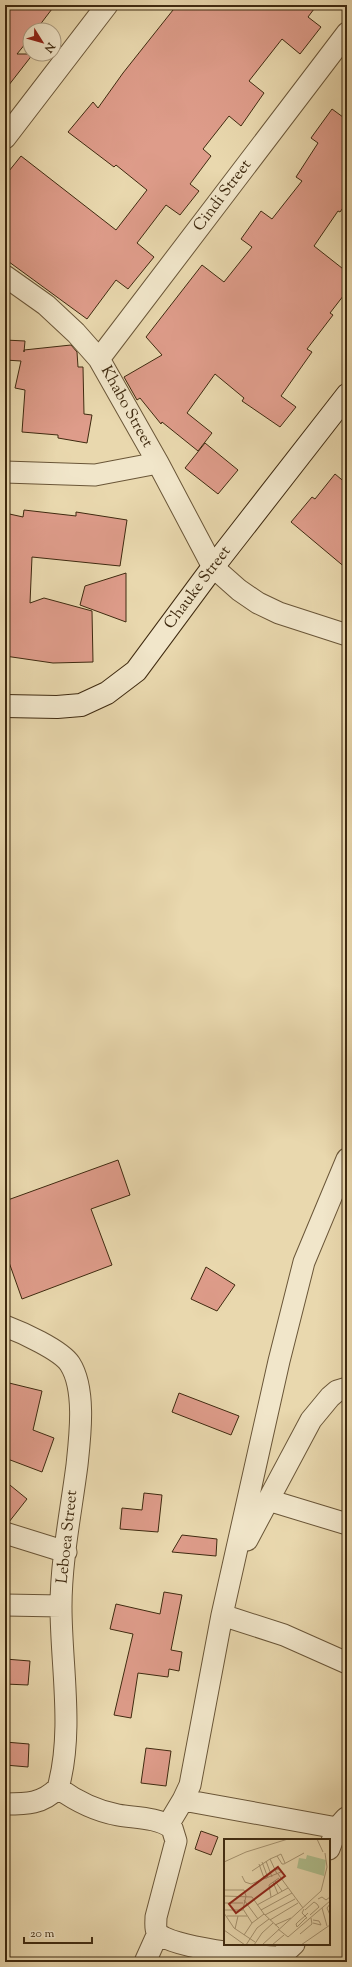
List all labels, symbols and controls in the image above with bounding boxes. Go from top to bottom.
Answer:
north arrow [22,22,62,62]
text: N [40,38,59,56]
street label: Cindi Street [188,155,258,237]
street label: Khabo Street [94,362,158,453]
street label: Chauke Street [159,541,237,635]
street label: Leboea Street [52,1489,84,1585]
inset map [224,1839,330,1945]
scale bar [24,1919,92,1945]
text: 20 m [30,1925,55,1943]

